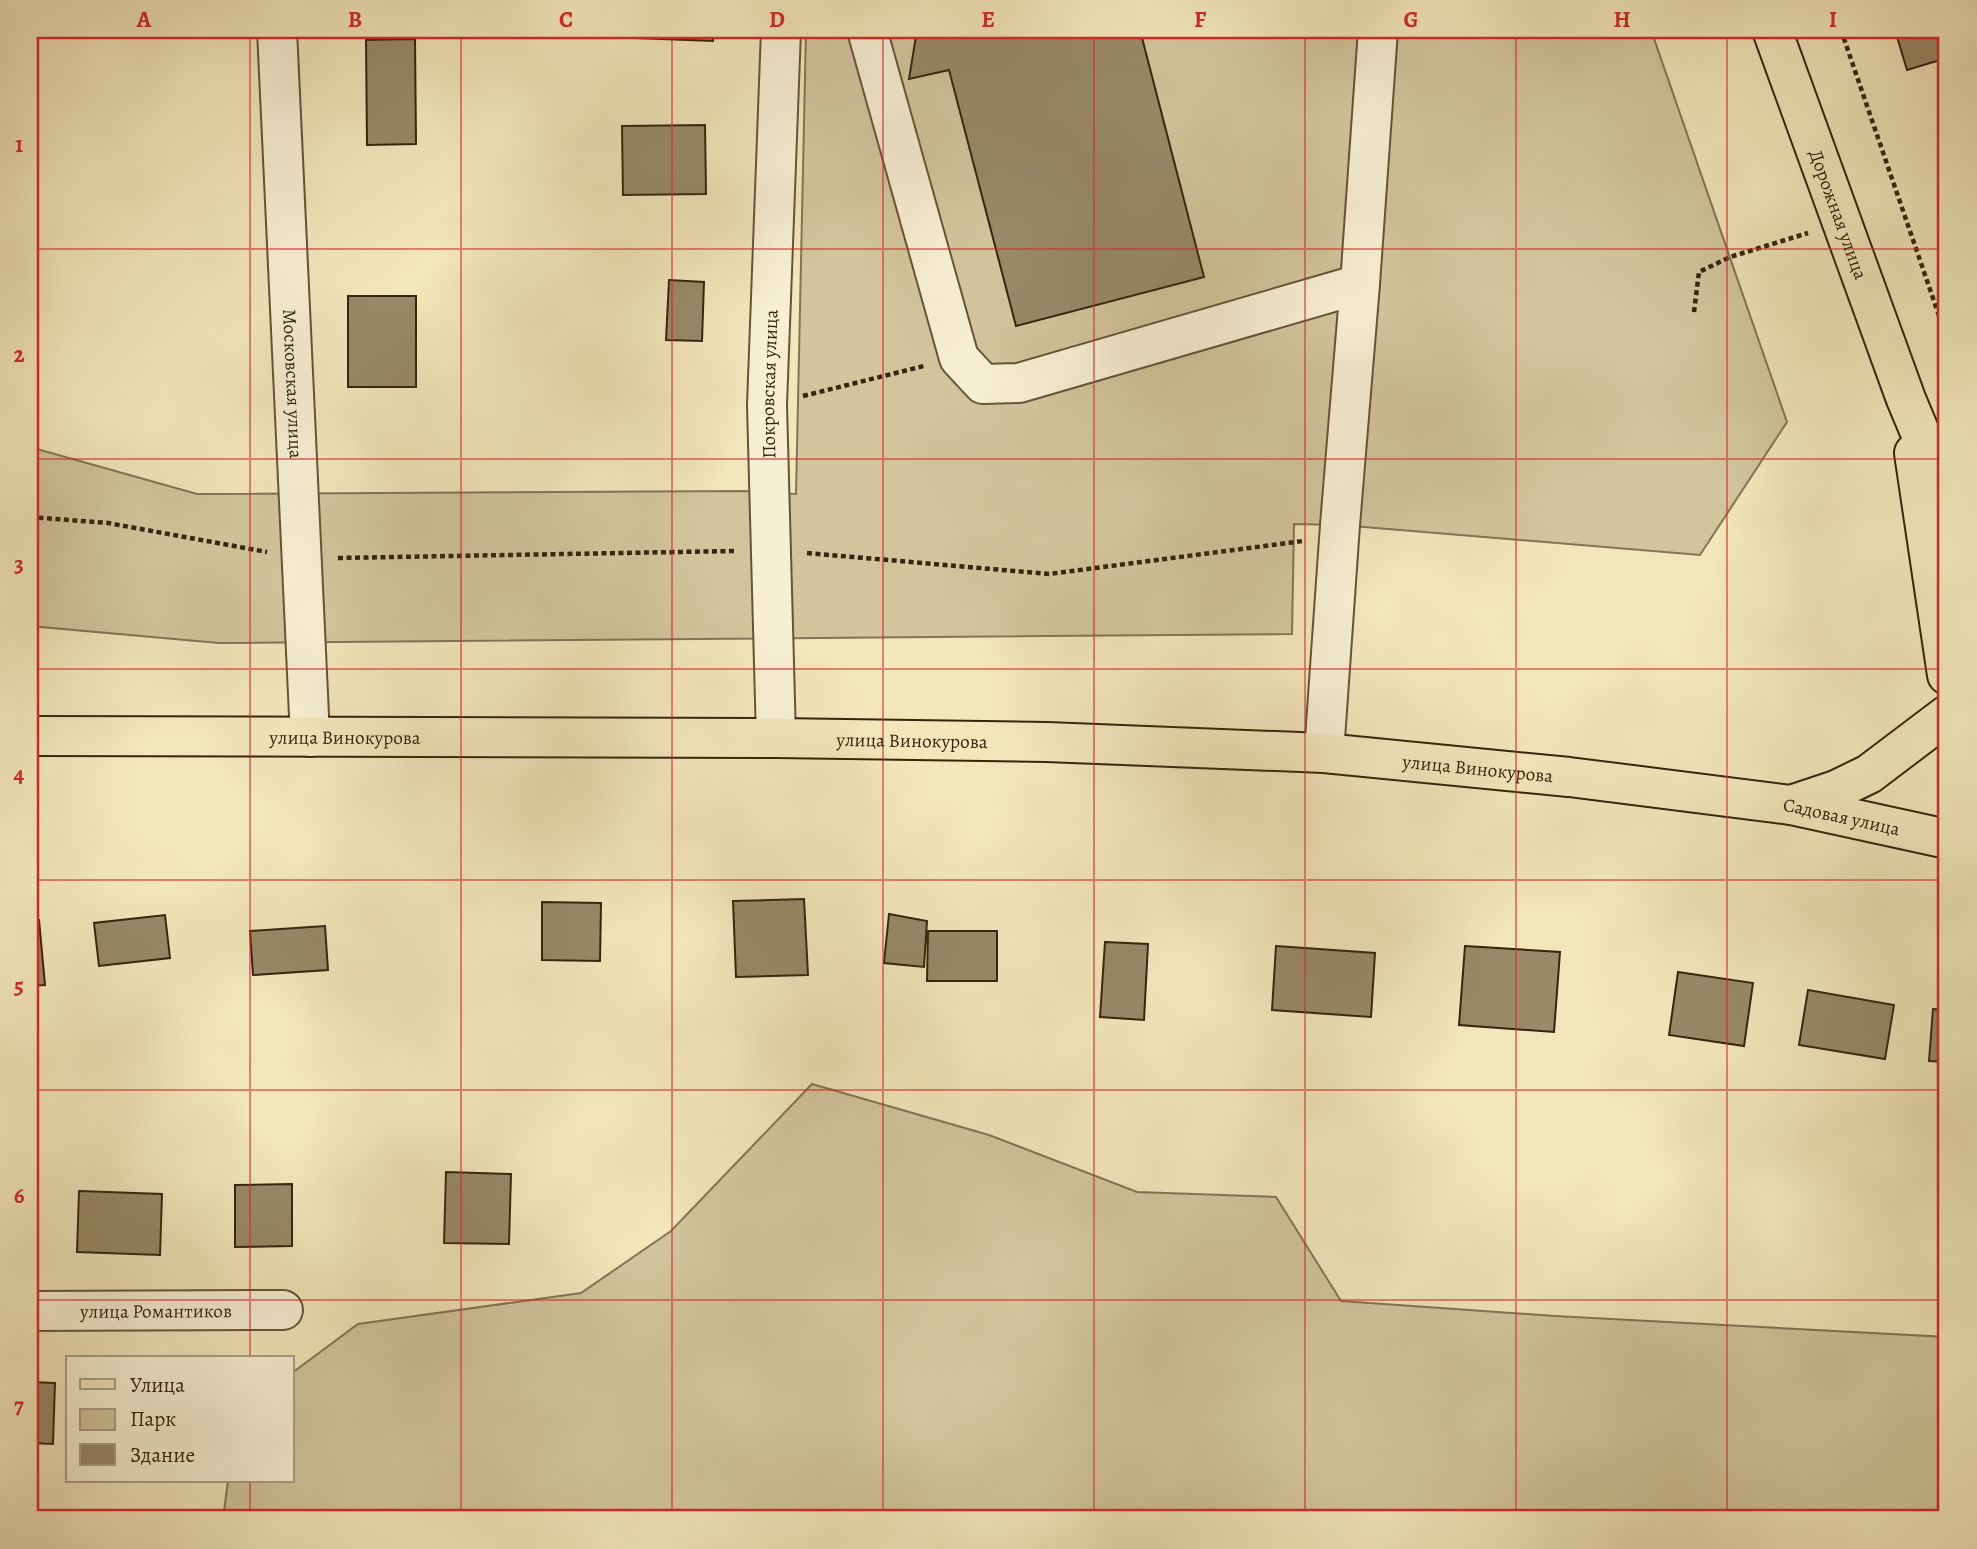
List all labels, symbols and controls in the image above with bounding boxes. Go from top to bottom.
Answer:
text: A [136,4,152,35]
text: B [348,4,362,35]
text: C [559,4,573,35]
text: D [769,4,785,35]
text: E [981,4,995,35]
text: F [1194,4,1207,35]
text: G [1403,4,1419,35]
text: H [1613,4,1631,35]
text: I [1829,4,1837,35]
text: 1 [15,129,23,160]
street label: Дорожная улица [1802,146,1874,283]
street label: Московская улица [276,308,309,459]
street label: Покровская улица [755,309,785,459]
text: 2 [13,339,25,370]
text: 3 [14,549,24,580]
street label: улица Винокурова [268,725,421,751]
street label: улица Винокурова [835,727,988,755]
street label: улица Винокурова [1400,749,1555,789]
text: 4 [14,759,25,790]
street label: Садовая улица [1782,792,1903,842]
text: 5 [14,970,24,1001]
text: 6 [14,1180,25,1211]
street label: улица Романтиков [79,1298,232,1325]
legend [66,1356,294,1482]
text: Улица [130,1371,185,1399]
text: 7 [14,1390,24,1421]
text: Парк [130,1405,176,1433]
text: Здание [130,1441,195,1469]

